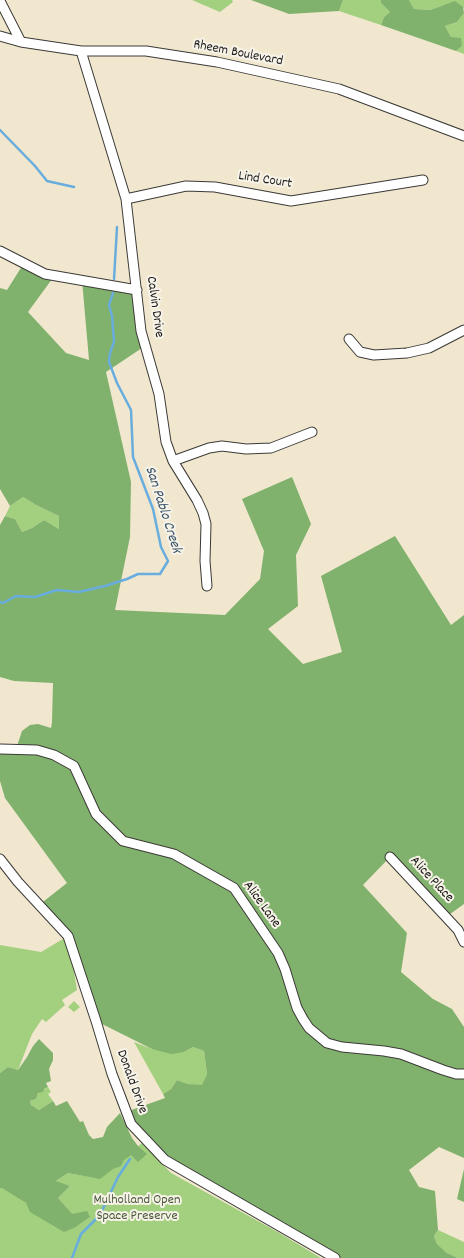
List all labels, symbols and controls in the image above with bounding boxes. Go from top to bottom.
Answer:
street label: Rheem Boulevard [192,37,284,71]
street label: Lind Court [237,168,293,194]
street label: Calvin Drive [141,275,167,339]
water label: San Pablo Creek [139,464,185,556]
street label: Alice Place [406,854,456,906]
street label: Alice Lane [238,878,284,932]
street label: Donald Drive [112,1048,150,1116]
park label: Mulholland Open Space Preserve [94,1193,180,1226]

